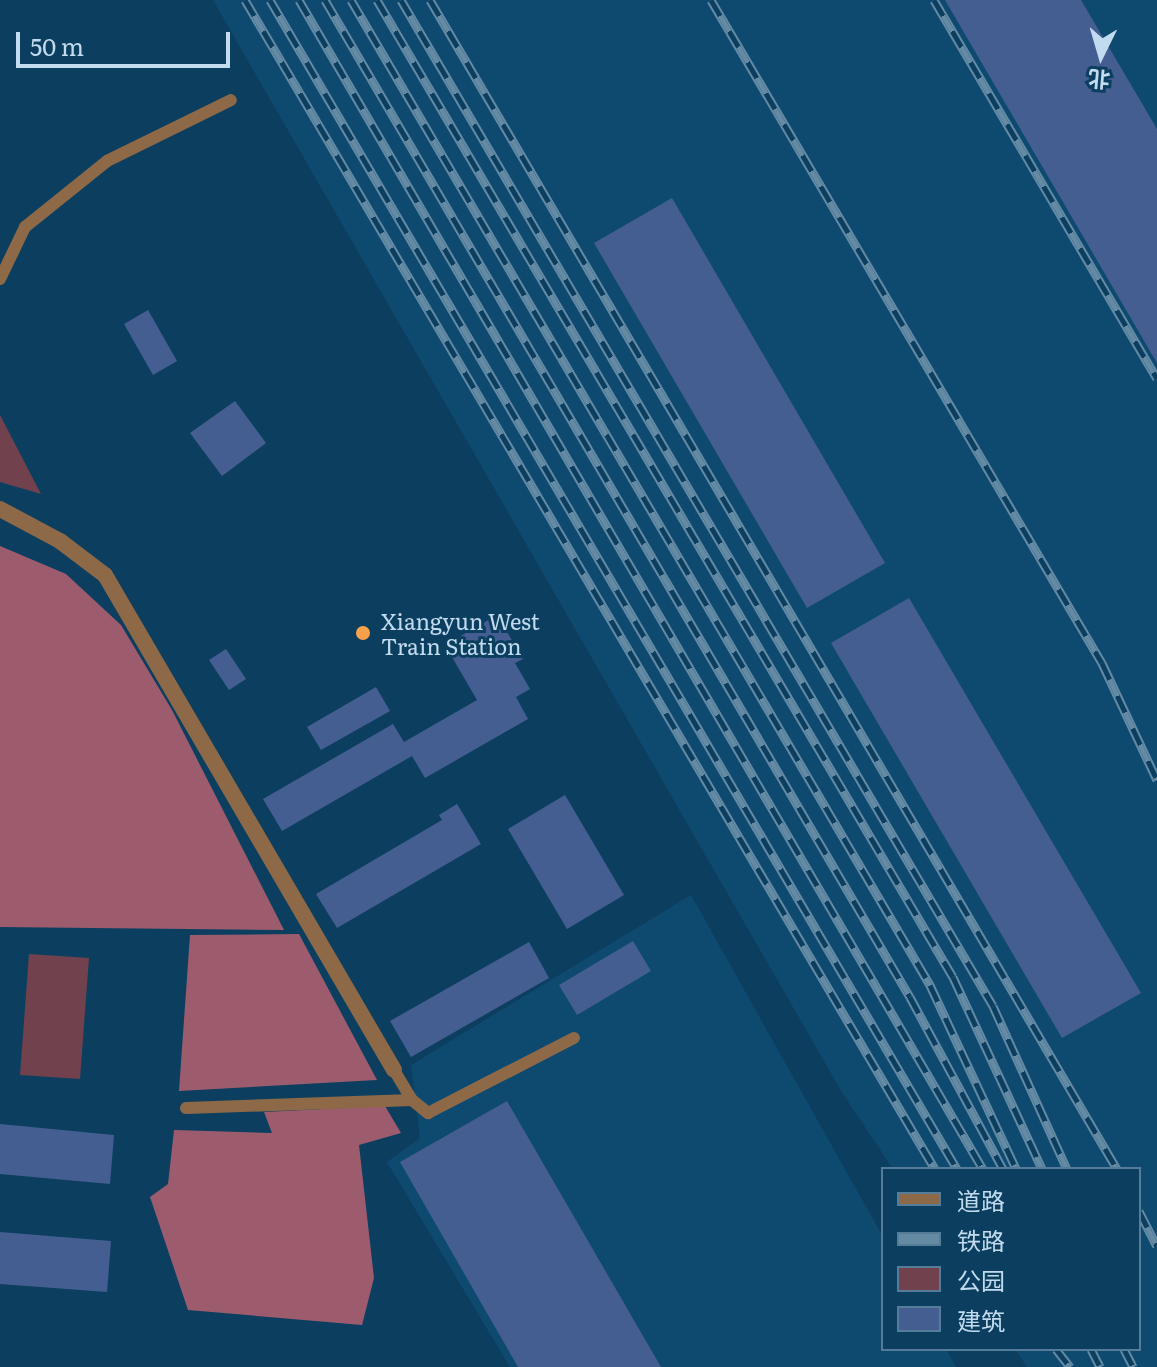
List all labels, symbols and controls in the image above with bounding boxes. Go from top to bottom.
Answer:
scale bar [20,16,234,66]
north arrow [1061,16,1141,96]
text: 50 m [30,28,84,63]
text: 北 [1086,63,1111,98]
place label: Xiangyun West Train Station [381,607,540,658]
marker: Xiangyun West Train Station [352,622,374,644]
legend [881,1167,1141,1351]
text: 道路 [957,1182,1005,1217]
text: 铁路 [957,1222,1005,1257]
text: 公园 [957,1262,1005,1297]
text: 建筑 [957,1302,1005,1337]

